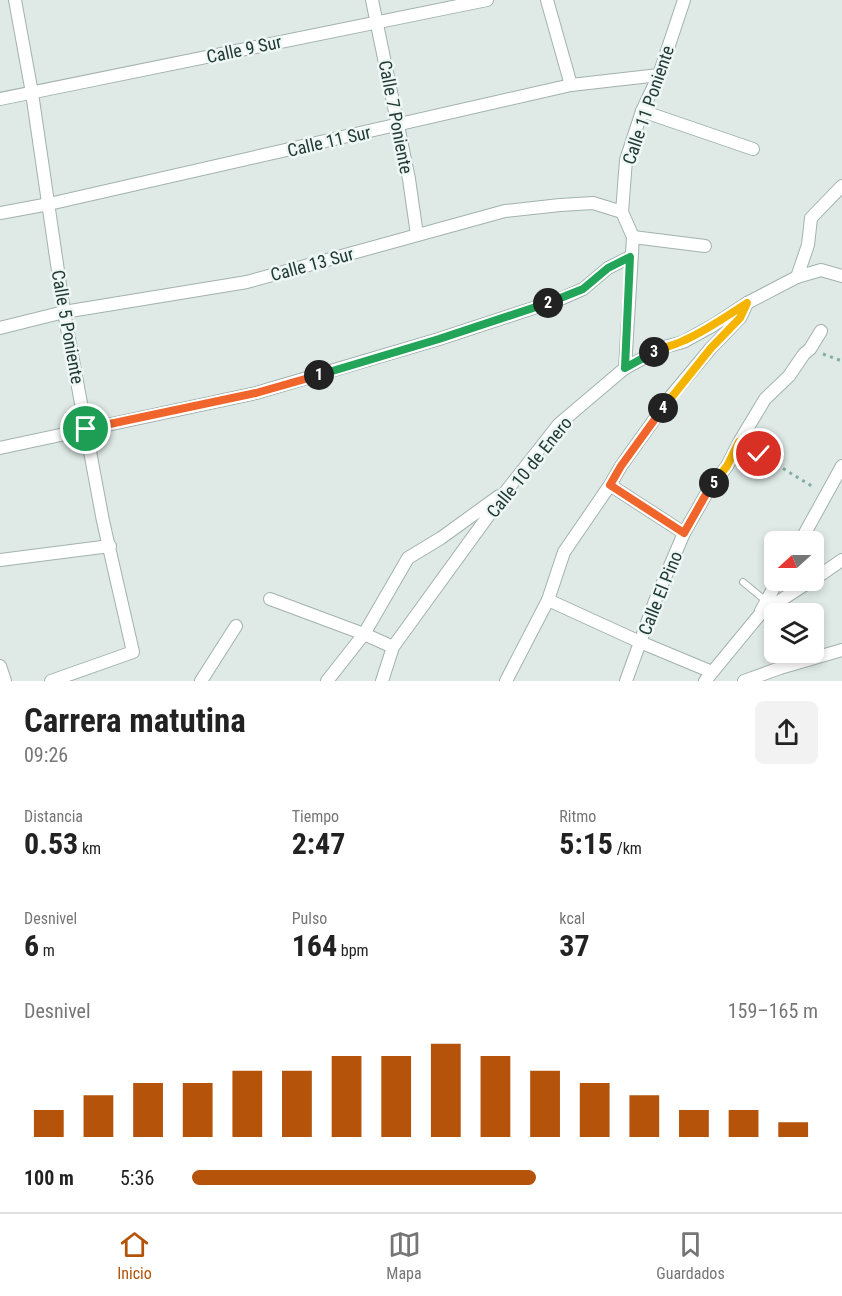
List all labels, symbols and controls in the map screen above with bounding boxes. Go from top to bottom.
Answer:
street label: Calle 9 Sur [205,31,284,67]
street label: Calle 11 Poniente [618,43,678,167]
street label: Calle 7 Poniente [375,58,417,176]
street label: Calle 11 Sur [285,121,373,161]
street label: Calle 13 Sur [268,243,356,285]
street label: Calle 5 Poniente [48,268,88,386]
pin: 2 [533,288,563,318]
text: 2 [544,293,552,312]
pin: 3 [639,337,669,367]
text: 3 [650,342,658,361]
pin: 1 [304,360,334,390]
text: 1 [315,365,323,384]
pin: 4 [648,393,678,423]
text: 4 [659,398,667,417]
pin [60,403,111,454]
icon: arrive [69,412,102,445]
street label: Calle 10 de Enero [482,412,576,522]
pin [733,428,784,479]
icon: check [742,437,775,470]
pin: 5 [699,468,729,498]
text: 5 [710,473,718,492]
north arrow [764,531,824,591]
map controls [764,531,824,663]
street label: Calle El Pino [634,548,686,638]
button: layers [764,603,824,663]
text: Carrera matutina [24,701,246,740]
button: share [755,701,818,764]
text: 09:26 [24,743,68,767]
text: Distancia [24,807,83,826]
text: Tiempo [292,807,339,826]
text: Ritmo [559,807,596,826]
text: 0.53 [24,826,78,861]
text: 2:47 [292,826,345,861]
text: 5:15 [559,826,613,861]
text: km [78,839,101,858]
text: /km [613,839,642,858]
text: Desnivel [24,909,77,928]
text: Pulso [292,909,327,928]
text: kcal [559,909,585,928]
text: 6 [24,928,39,963]
text: 164 [292,928,337,963]
text: 37 [559,928,590,963]
text: m [39,941,55,960]
text: bpm [337,941,369,960]
text: Desnivel [24,999,91,1023]
text: 159–165 m [728,999,818,1023]
text: 100 m [24,1166,74,1190]
text: 5:36 [120,1166,154,1190]
tab: Inicio [117,1228,152,1283]
tab: Mapa [386,1228,422,1283]
tab: Guardados [656,1228,725,1283]

